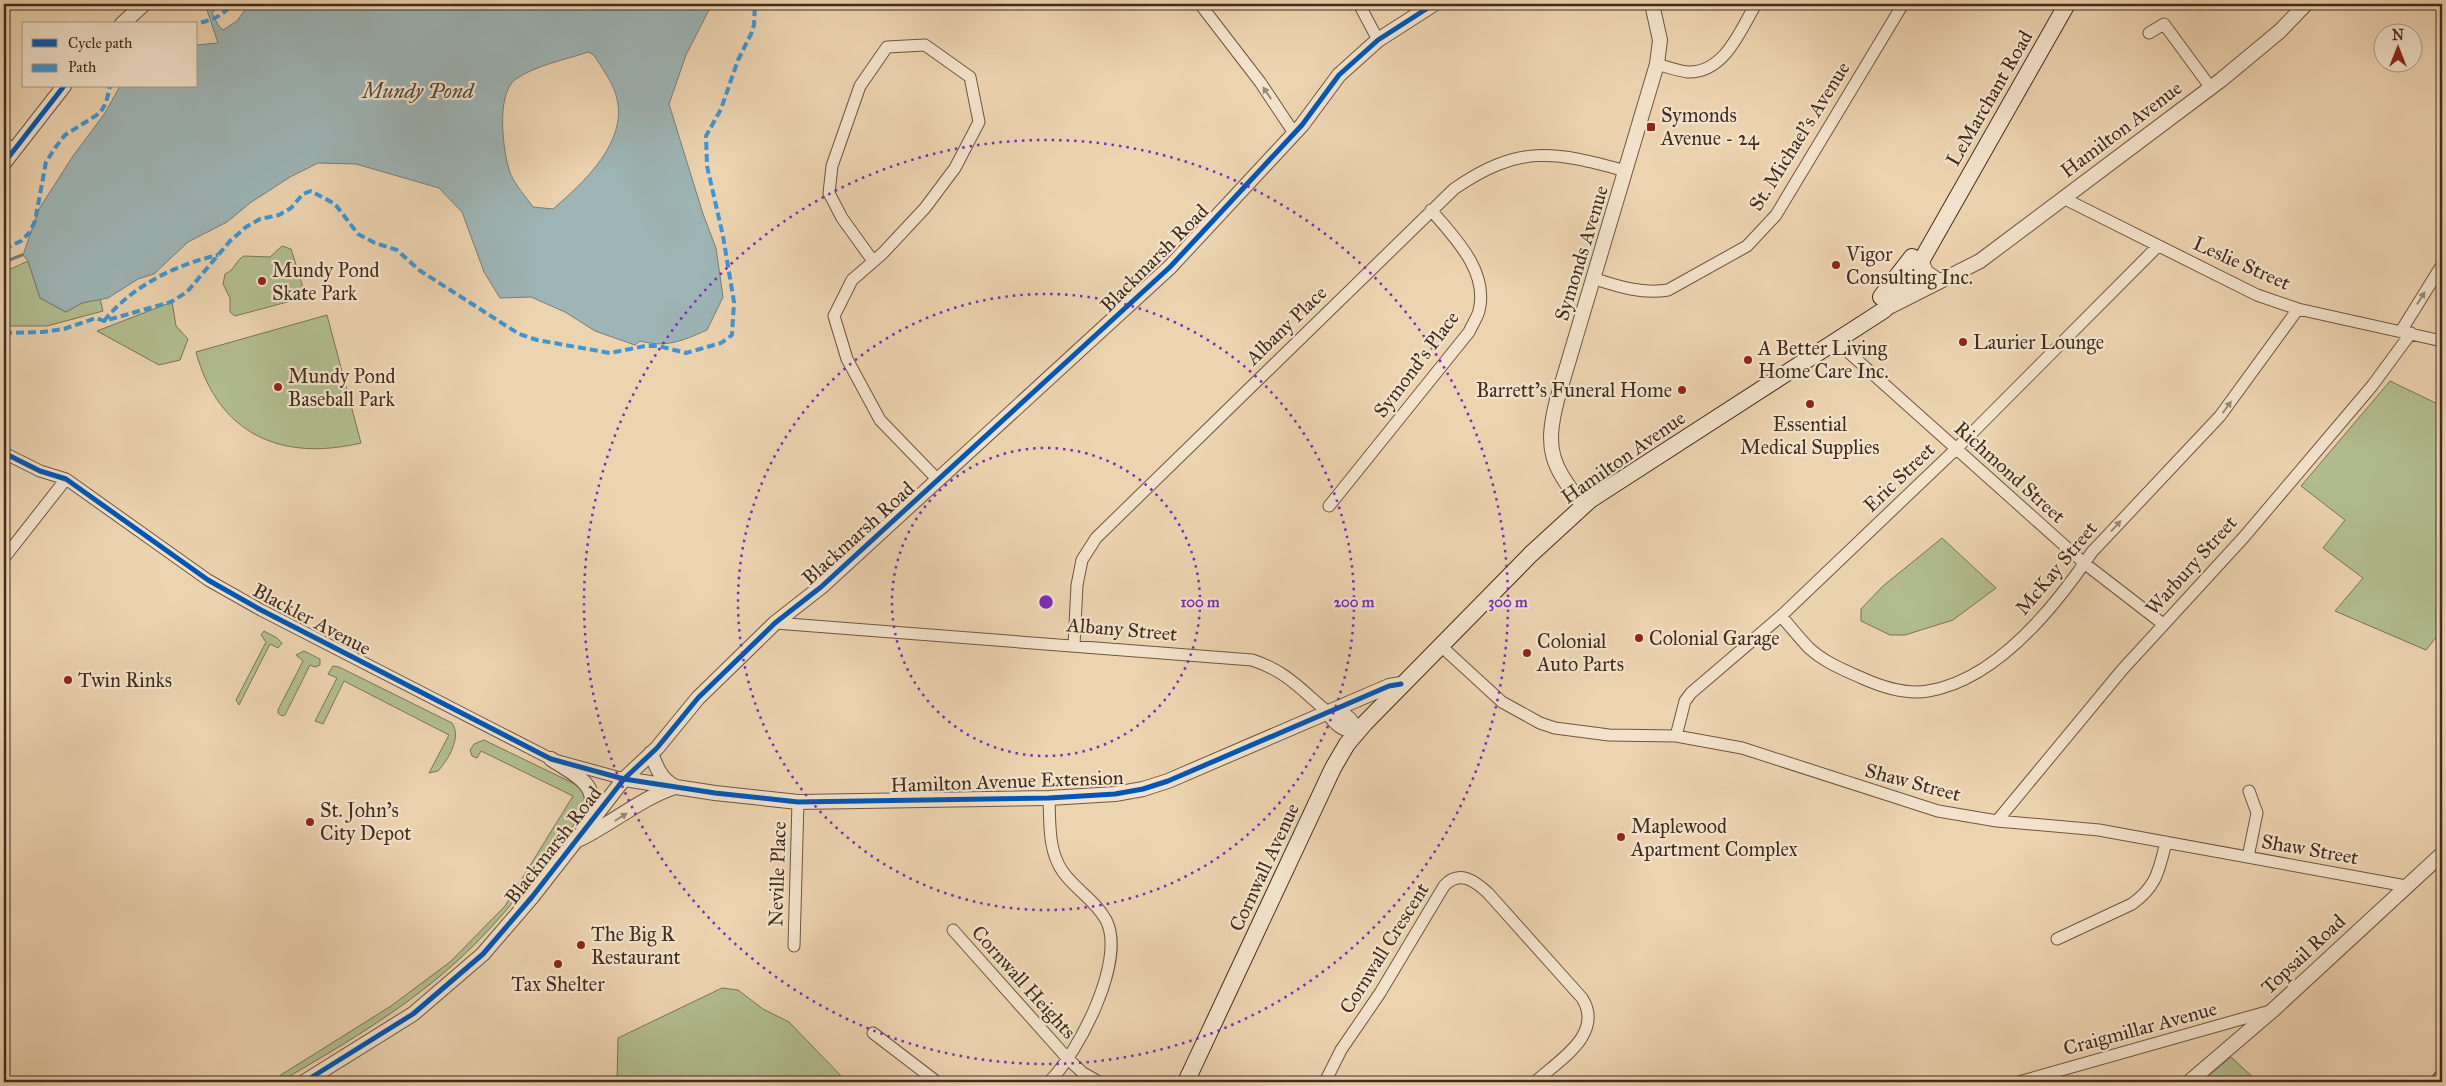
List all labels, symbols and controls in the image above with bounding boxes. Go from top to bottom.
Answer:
legend [22,22,198,88]
north arrow [2374,22,2424,72]
street label: LeMarchant Road [1941,26,2037,170]
text: N [2392,27,2404,44]
text: Cycle path [68,34,133,52]
street label: St. Michael's Avenue [1743,57,1855,215]
text: Path [68,58,97,76]
street label: Hamilton Avenue [2056,76,2186,182]
water label: Mundy Pond [360,78,476,104]
one-way arrow [1262,86,1272,100]
place label: Symonds Avenue - 24 [1660,103,1760,150]
marker: Symonds Avenue - 24 [1645,121,1657,133]
street label: Symonds Avenue [1549,182,1613,324]
street label: Blackmarsh Road [1095,199,1213,317]
street label: Leslie Street [2190,231,2294,295]
place label: Vigor Consulting Inc. [1845,242,1973,290]
place label: Mundy Pond Skate Park [272,258,380,305]
marker: Vigor Consulting Inc. [1830,259,1842,271]
marker: Mundy Pond Skate Park [256,275,268,287]
street label: Albany Place [1240,281,1331,370]
one-way arrow [2417,291,2426,304]
street label: Symond's Place [1368,306,1464,422]
place label: Laurier Lounge [1973,330,2104,355]
place label: A Better Living Home Care Inc. [1757,336,1889,383]
marker: Laurier Lounge [1957,336,1969,348]
marker: A Better Living Home Care Inc. [1742,354,1754,366]
place label: Mundy Pond Baseball Park [288,364,396,411]
place label: Barrett's Funeral Home [1476,378,1672,402]
marker: Mundy Pond Baseball Park [272,381,284,393]
marker: Barrett's Funeral Home [1676,384,1688,396]
marker: Essential Medical Supplies [1804,398,1816,410]
one-way arrow [2222,400,2232,414]
street label: Hamilton Avenue [1556,405,1690,509]
place label: Essential Medical Supplies [1740,412,1880,459]
street label: Richmond Street [1950,416,2070,528]
street label: Eric Street [1858,437,1940,517]
street label: Blackmarsh Road [797,476,919,590]
street label: Warbury Street [2140,510,2242,620]
street label: McKay Street [2010,516,2102,620]
one-way arrow [2110,520,2122,532]
street label: Blackler Avenue [249,578,375,660]
centre of rings [1037,593,1055,611]
text: 100 m [1180,593,1220,611]
text: 200 m [1334,593,1375,611]
text: 300 m [1488,593,1528,612]
street label: Albany Street [1065,612,1178,646]
place label: Colonial Garage [1649,626,1780,651]
place label: Colonial Auto Parts [1536,629,1624,676]
marker: Colonial Garage [1633,632,1645,644]
marker: Colonial Auto Parts [1521,647,1533,659]
place label: Twin Rinks [78,668,172,692]
marker: Twin Rinks [62,674,74,686]
street label: Shaw Street [1863,758,1963,806]
street label: Hamilton Avenue Extension [890,765,1124,797]
street label: Blackmarsh Road [500,781,606,909]
place label: St. John's City Depot [320,798,411,845]
street label: Cornwall Avenue [1224,799,1304,935]
one-way arrow [614,813,627,822]
place label: Maplewood Apartment Complex [1630,814,1798,861]
marker: St. John's City Depot [304,816,316,828]
street label: Neville Place [763,821,791,927]
street label: Shaw Street [2260,829,2360,869]
marker: Maplewood Apartment Complex [1615,831,1627,843]
street label: Cornwall Crescent [1334,878,1434,1018]
street label: Topsail Road [2256,909,2350,999]
street label: Cornwall Heights [966,920,1081,1044]
place label: The Big R Restaurant [591,922,681,969]
marker: The Big R Restaurant [575,939,587,951]
marker: Tax Shelter [552,958,564,970]
place label: Tax Shelter [511,972,605,996]
street label: Craigmillar Avenue [2061,996,2220,1061]

